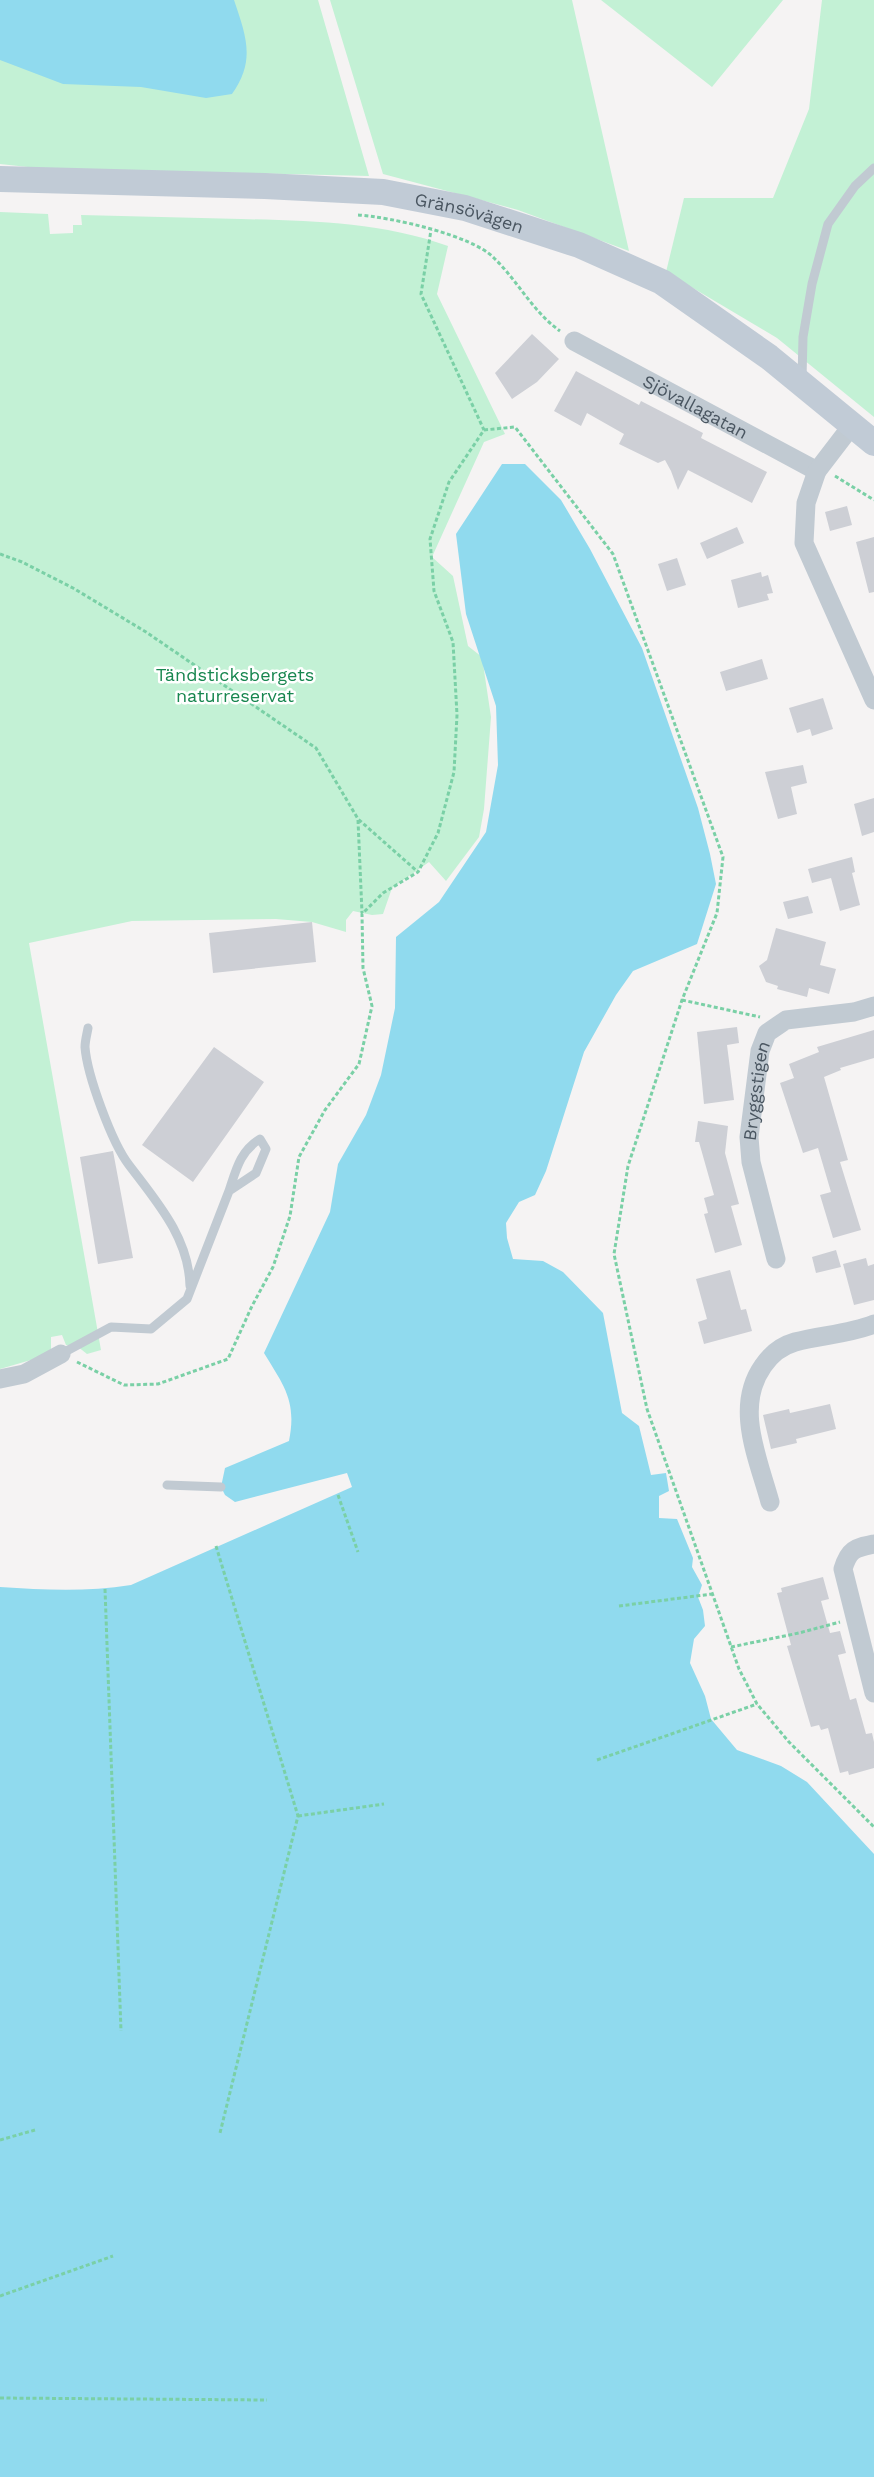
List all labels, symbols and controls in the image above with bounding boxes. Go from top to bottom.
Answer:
street label: Gränsövägen [413,188,527,237]
street label: Sjövallagatan [640,369,752,443]
park label: Tändsticksbergets naturreservat [156,664,314,706]
street label: Bryggstigen [738,1038,774,1142]

